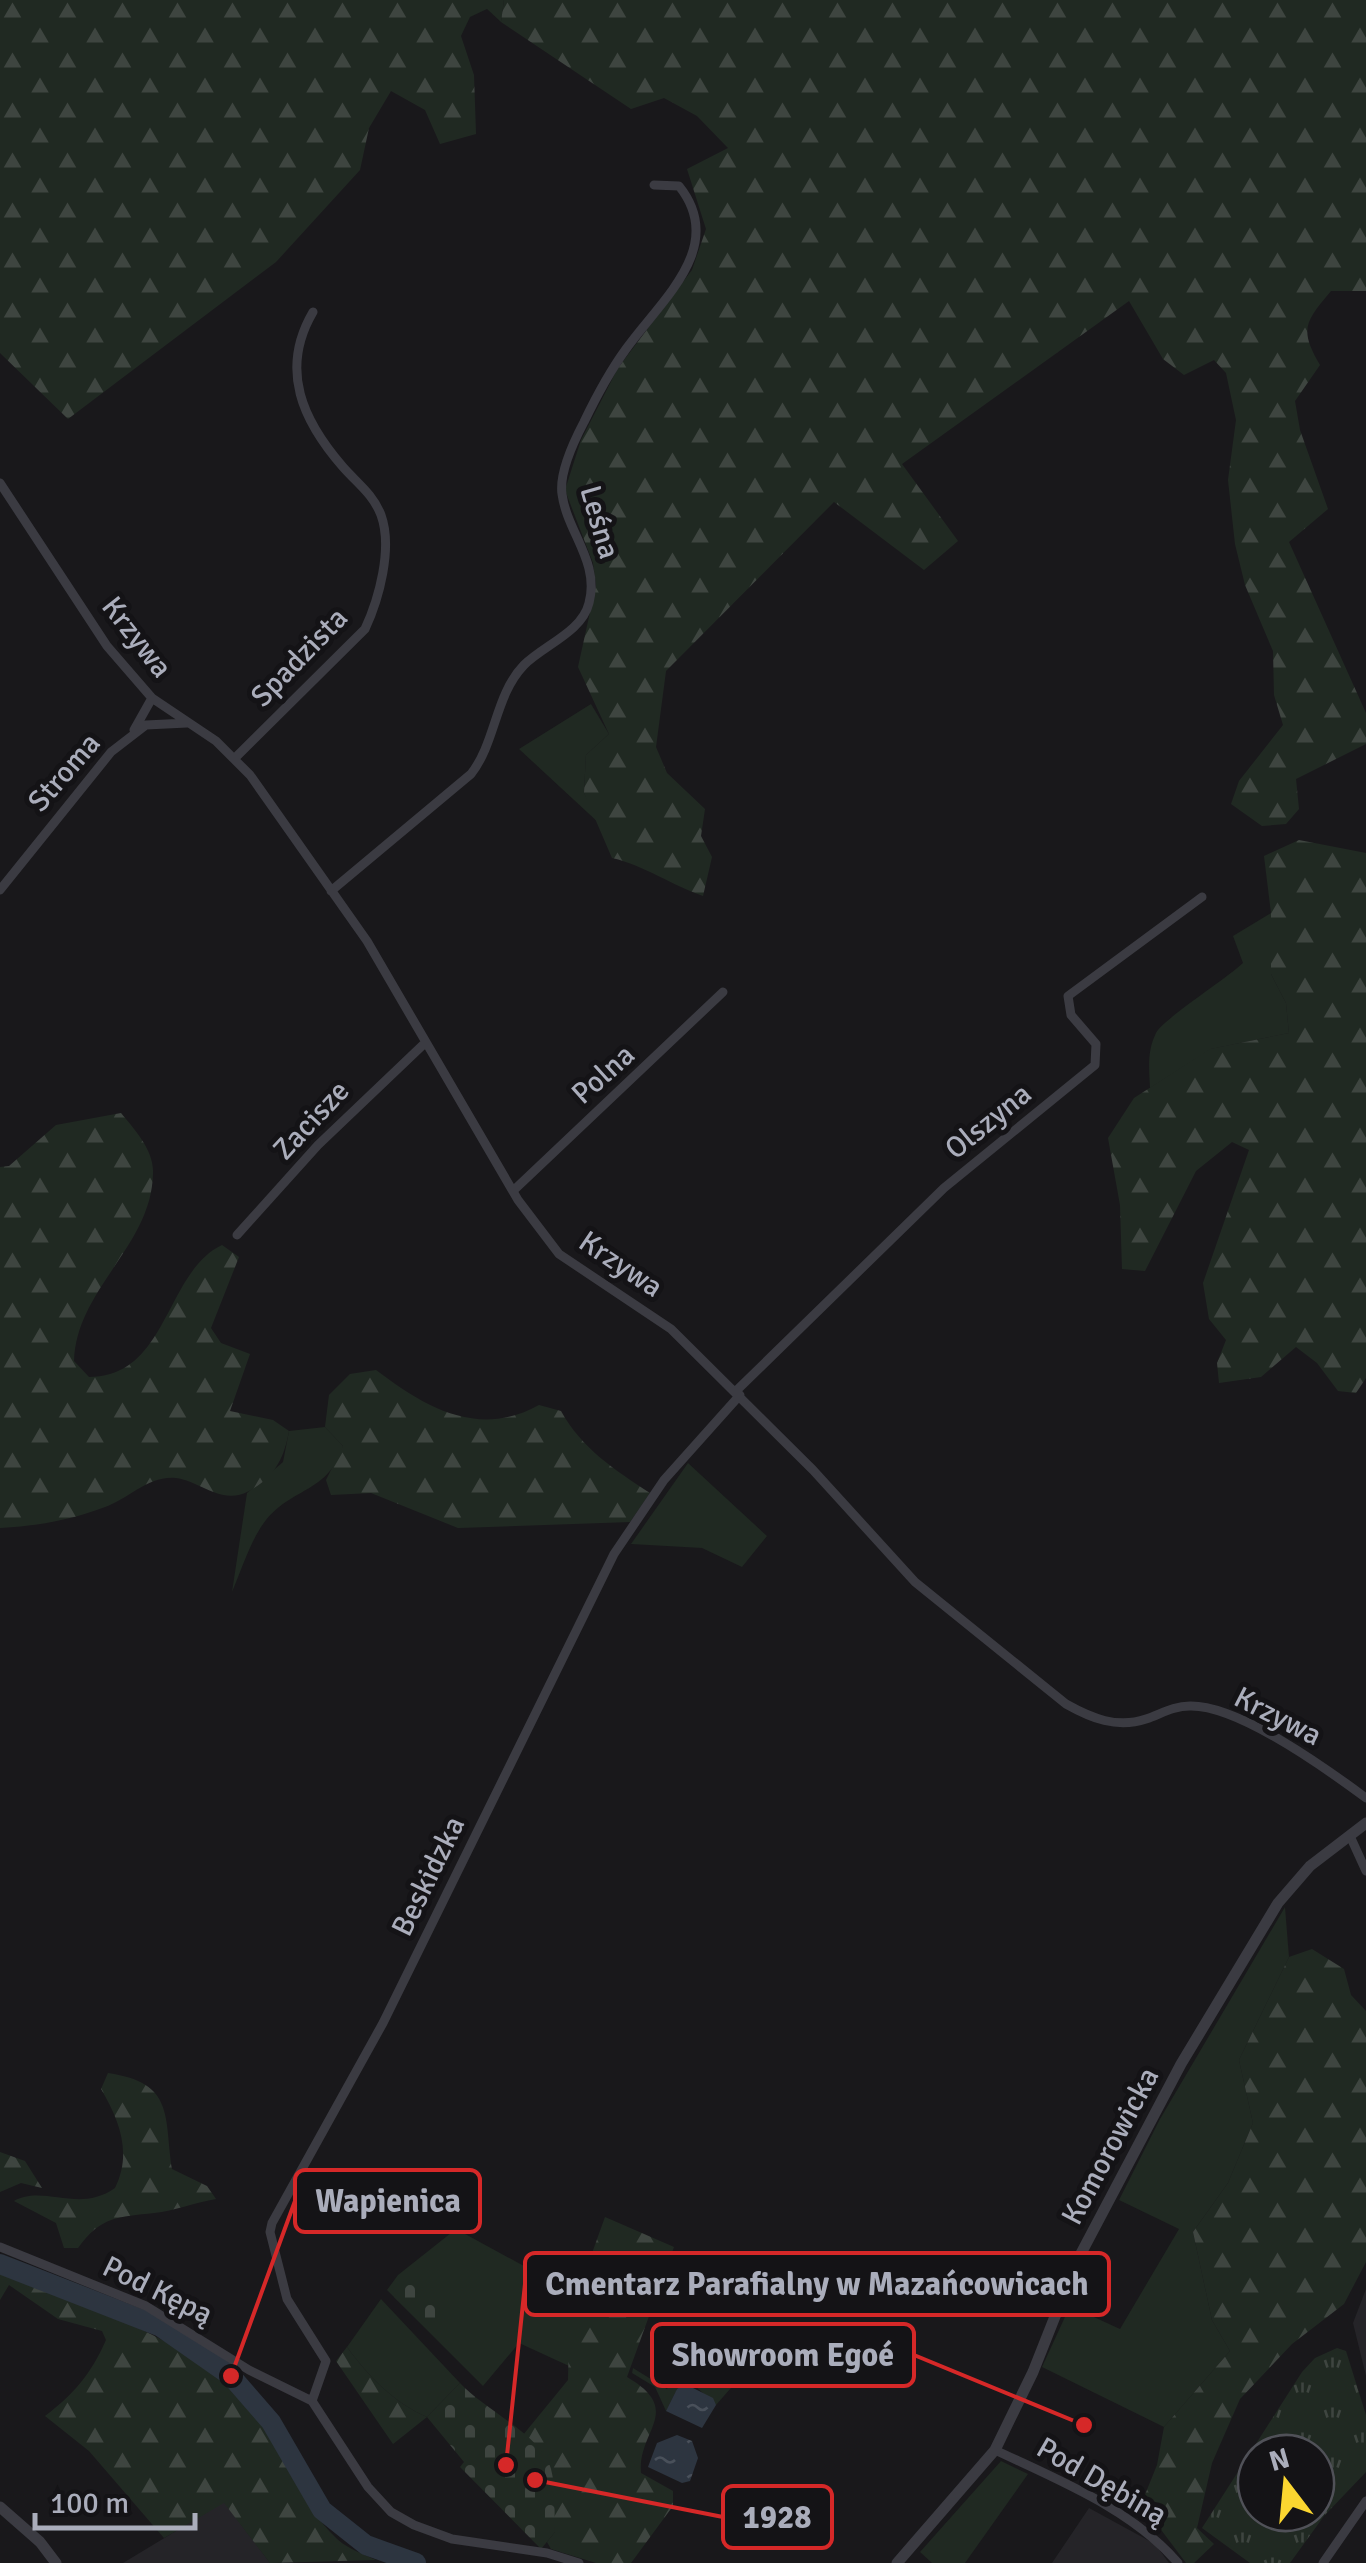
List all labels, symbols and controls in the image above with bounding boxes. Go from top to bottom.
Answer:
street label: Leśna [571,481,628,563]
street label: Krzywa [93,589,180,685]
street label: Spadzista [243,600,356,715]
street label: Stroma [20,725,109,819]
street label: Polna [564,1036,643,1112]
street label: Zacisze [265,1073,357,1168]
street label: Olszyna [938,1075,1039,1167]
street label: Krzywa [572,1223,670,1306]
street label: Krzywa [1228,1679,1328,1754]
street label: Beskidzka [384,1810,473,1942]
street label: Komorowicka [1054,2061,1167,2231]
callout: Wapienica [295,2170,480,2232]
text: Wapienica [315,2182,461,2221]
street label: Pod Kępą [97,2248,219,2333]
callout: Cmentarz Parafialny w Mazańcowicach [525,2253,1109,2315]
text: Cmentarz Parafialny w Mazańcowicach [545,2265,1089,2304]
callout: Showroom Egoé [652,2324,914,2386]
text: Showroom Egoé [672,2336,894,2375]
street label: Pod Dębiną [1030,2429,1174,2534]
north arrow [1236,2433,1336,2533]
text: N [1265,2441,1293,2479]
scale bar [35,2468,195,2530]
text: 100 m [50,2485,129,2522]
callout: 1928 [723,2486,832,2548]
text: 1928 [742,2498,812,2537]

